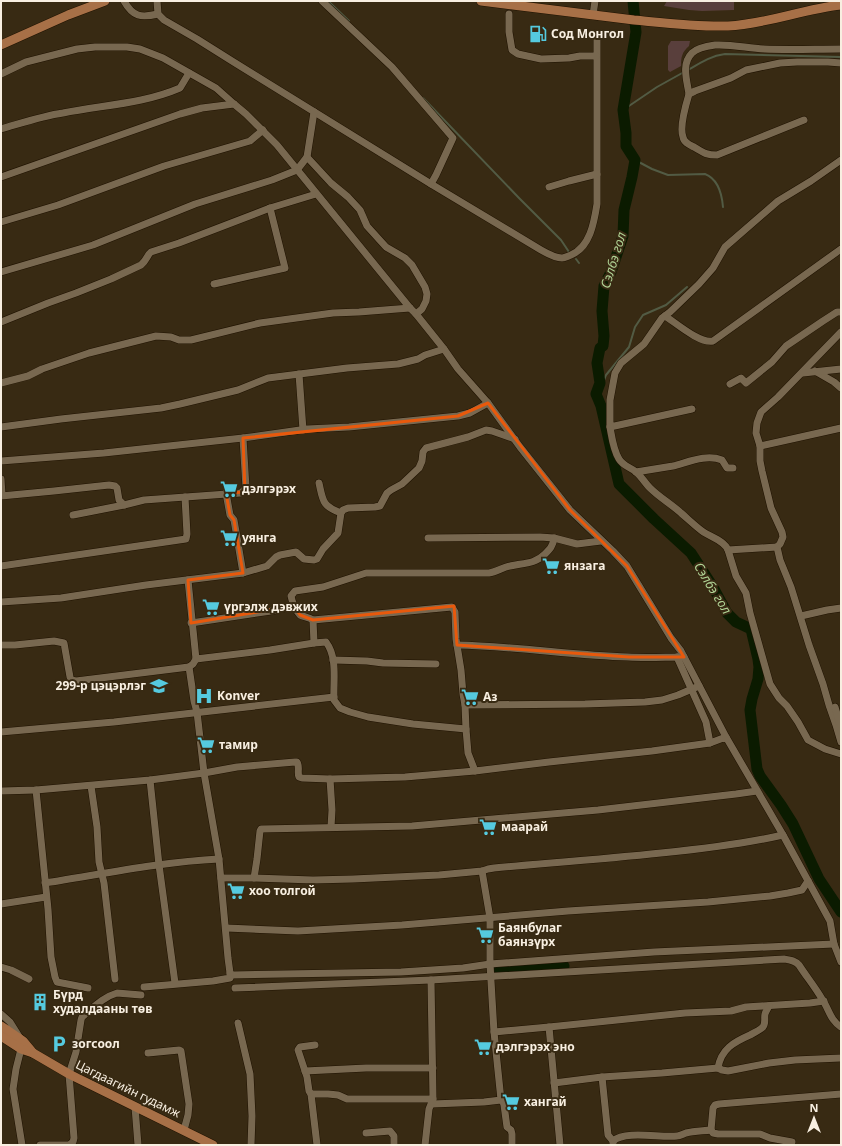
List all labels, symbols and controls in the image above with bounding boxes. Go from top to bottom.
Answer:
fuel station icon: Сод Монгол [528,24,548,44]
place label: Сод Монгол [551,25,624,42]
water label: Сэлбэ гол [596,229,630,290]
supermarket icon: дэлгэрэх [219,479,239,499]
place label: дэлгэрэх [242,480,296,497]
supermarket icon: уянга [219,528,239,548]
place label: уянга [241,529,276,546]
supermarket icon: янзага [541,556,561,576]
place label: янзага [564,557,605,574]
water label: Сэлбэ гол [690,559,736,618]
supermarket icon: үргэлж дэвжих [201,597,221,617]
place label: үргэлж дэвжих [224,598,318,615]
school or university icon: 299-р цэцэрлэг [149,676,169,696]
place label: 299-р цэцэрлэг [56,677,146,694]
hospital icon: Konver [194,686,214,706]
place label: Konver [217,687,260,704]
supermarket icon: Аз [460,687,480,707]
place label: Аз [483,688,497,705]
supermarket icon: тамир [196,735,216,755]
place label: тамир [219,736,258,753]
supermarket icon: маарай [478,817,498,837]
place label: маарай [501,818,548,835]
supermarket icon: хоо толгой [226,881,246,901]
place label: хоо толгой [249,882,316,899]
place label: Баянбулаг баянзүрх [498,919,562,950]
supermarket icon: Баянбулаг баянзүрх [475,925,495,945]
place label: Бүрд худалдааны төв [53,986,152,1017]
building icon: Бүрд худалдааны төв [30,992,50,1012]
parking icon: зогсоол [49,1034,69,1054]
place label: зогсоол [72,1035,120,1052]
supermarket icon: дэлгэрэх эно [473,1037,493,1057]
place label: дэлгэрэх эно [496,1038,575,1055]
street label: Цагдаагийн гудамж [73,1056,184,1122]
supermarket icon: хангай [501,1092,521,1112]
place label: хангай [524,1093,567,1110]
north arrow [794,1098,834,1138]
text: N [810,1100,818,1115]

